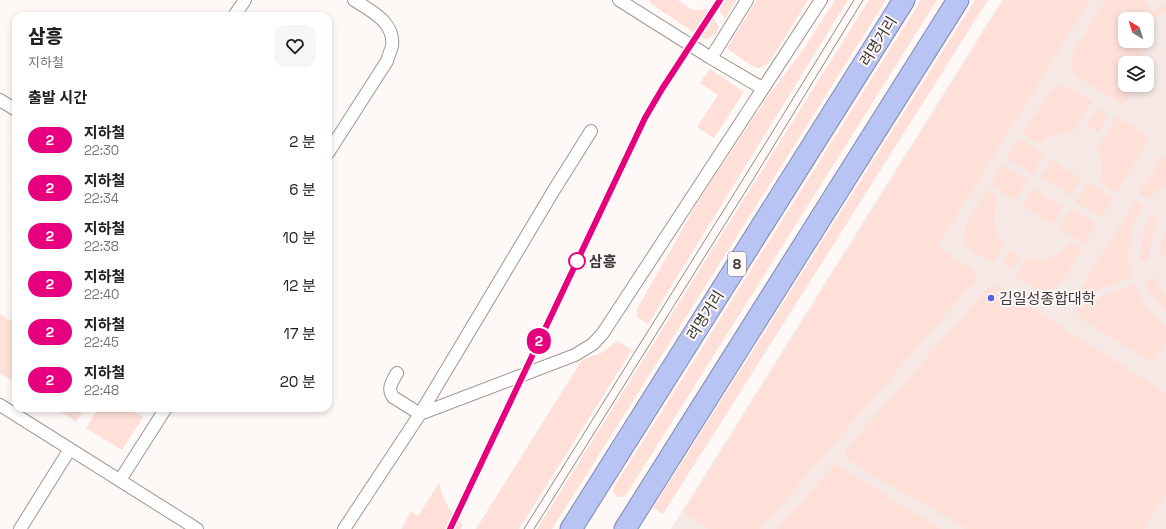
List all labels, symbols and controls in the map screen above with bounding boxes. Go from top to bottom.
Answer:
north arrow [1118,12,1154,48]
map controls [1118,12,1154,92]
street label: 려명거리 [855,13,901,69]
text: 삼흥 [28,24,63,49]
button: heart [274,25,316,67]
text: 지하철 [28,54,64,71]
button: layers [1118,56,1154,92]
text: 출발 시간 [28,88,87,107]
text: 지하철 [84,123,125,142]
text: 2 [46,131,54,149]
text: 2 분 [289,132,316,151]
text: 22:30 [84,142,119,159]
text: 지하철 [84,171,125,190]
text: 2 [46,179,54,197]
text: 6 분 [289,180,316,199]
text: 22:34 [84,190,119,207]
text: 지하철 [84,219,125,238]
text: 2 [46,227,54,245]
text: 10 분 [282,228,316,247]
text: 22:38 [84,238,119,255]
marker: 삼흥 [568,252,586,270]
place label: 삼흥 [589,252,617,271]
road number: 8 [728,252,746,276]
text: 지하철 [84,267,125,286]
text: 2 [46,275,54,293]
text: 12 분 [283,276,316,295]
text: 22:40 [84,286,119,303]
street label: 려명거리 [682,287,728,343]
place label: 김일성종합대학 [999,289,1096,308]
marker: 김일성종합대학 [986,293,996,303]
text: 지하철 [84,315,125,334]
text: 2 [46,323,54,341]
text: 17 분 [284,324,316,343]
line badge: 2 [526,328,552,354]
text: 2 [535,332,543,350]
text: 22:45 [84,334,119,351]
text: 지하철 [84,363,125,382]
text: 2 [46,371,54,389]
text: 20 분 [280,372,316,391]
text: 22:48 [84,382,119,399]

